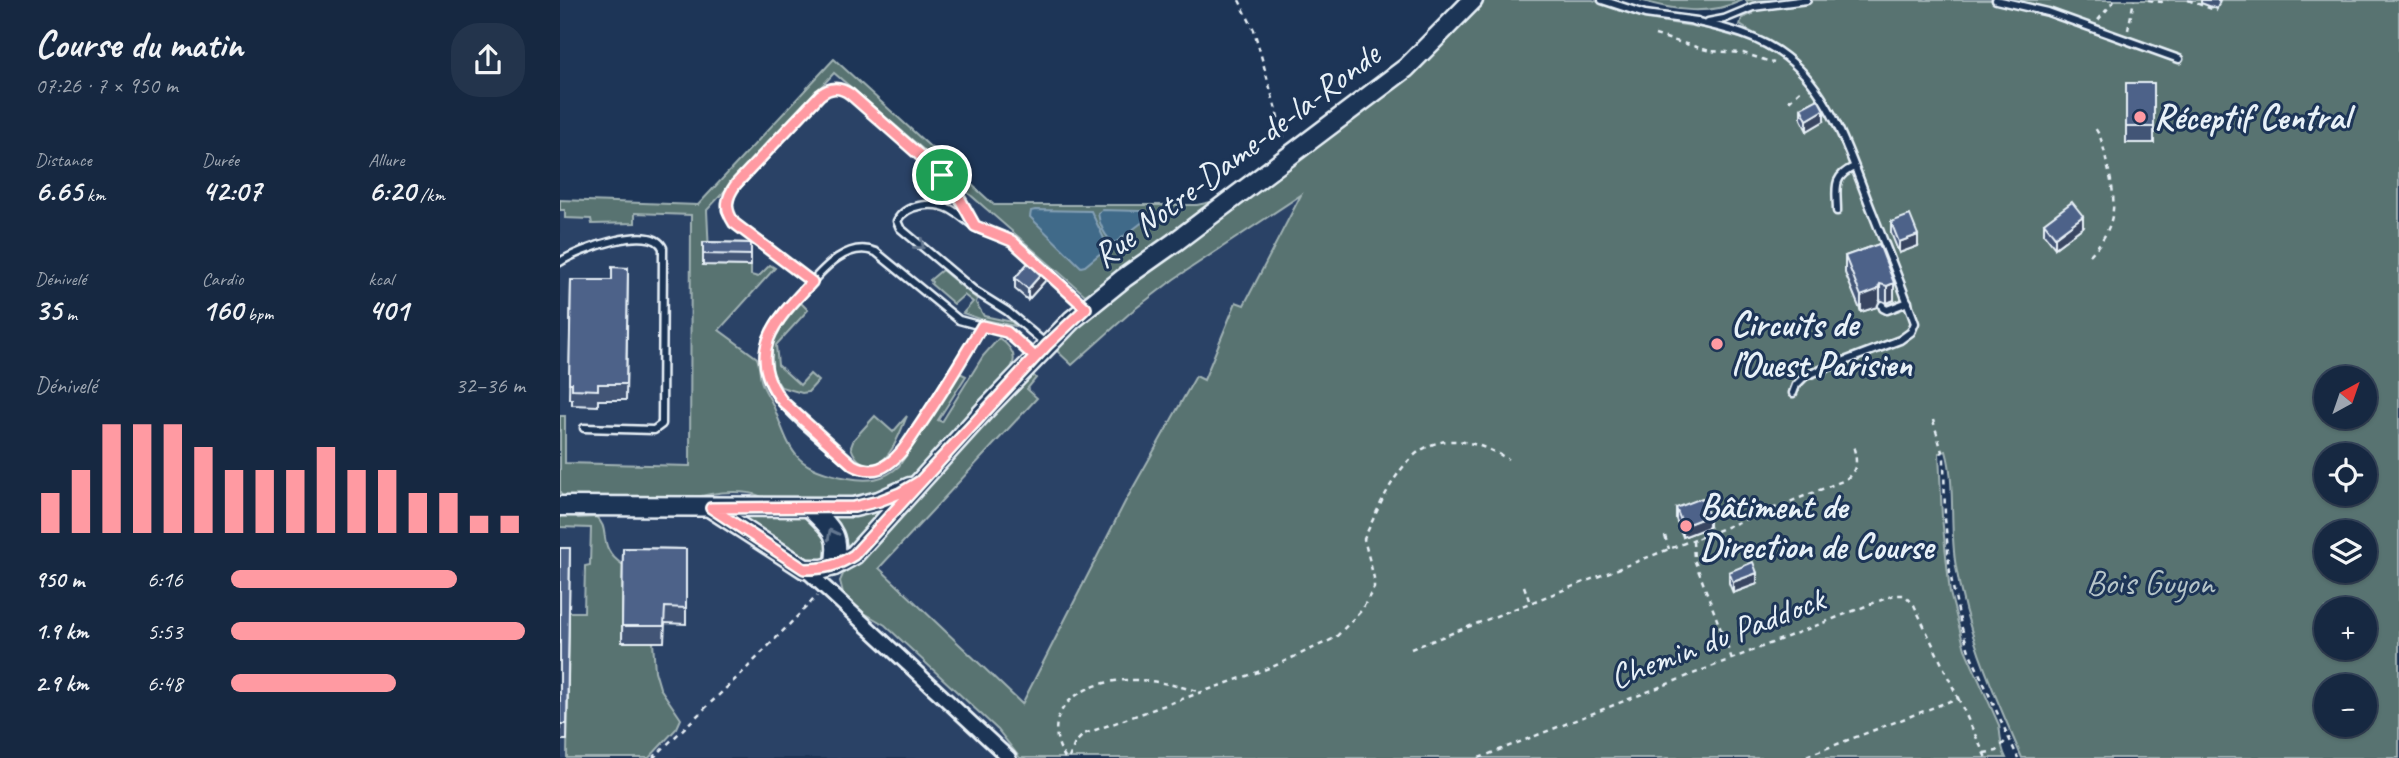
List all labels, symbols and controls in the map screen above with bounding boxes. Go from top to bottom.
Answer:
text: Course du matin [35,21,243,68]
button: share [451,23,525,97]
street label: Rue Notre-Dame-de-la-Ronde [1083,31,1391,278]
text: 07:26 · 7 × 950 m [35,71,178,100]
place label: Réceptif Central [2154,95,2357,140]
marker: Réceptif Central [2132,109,2148,125]
pin [912,145,972,205]
text: Distance [35,148,92,172]
text: Durée [202,148,239,172]
text: Allure [368,148,404,172]
icon: arrive [923,156,961,194]
text: 6.65 [35,172,82,210]
text: 42:07 [202,172,261,210]
text: 6:20 [368,172,415,210]
text: km [82,183,105,207]
text: /km [415,183,445,207]
one-way arrow [912,237,925,249]
text: Dénivelé [35,267,86,291]
text: Cardio [202,267,244,291]
text: kcal [368,267,393,291]
text: 35 [35,291,62,329]
text: 160 [202,291,243,329]
text: 401 [368,291,409,329]
text: m [62,302,77,326]
text: bpm [243,302,273,326]
place label: Circuits de l’Ouest Parisien [1731,302,1913,387]
marker: Circuits de l’Ouest Parisien [1709,336,1725,352]
north arrow [2314,366,2376,429]
map controls [2314,366,2377,737]
text: Dénivelé [35,371,97,400]
text: 32–36 m [455,371,525,400]
button: locate [2314,443,2377,506]
place label: Bâtiment de Direction de Course [1700,484,1936,569]
marker: Bâtiment de Direction de Course [1678,518,1694,534]
button: layers [2314,520,2377,583]
one-way arrow [826,528,840,541]
park label: Bois Guyon [2086,560,2216,605]
text: 950 m [35,565,84,594]
text: 6:16 [147,565,183,594]
street label: Chemin du Paddock [1603,576,1833,700]
button: + [2314,597,2377,660]
text: 1.9 km [35,617,88,646]
text: 5:53 [147,617,183,646]
text: 2.9 km [35,669,88,698]
text: 6:48 [147,669,183,698]
button: − [2314,674,2377,737]

